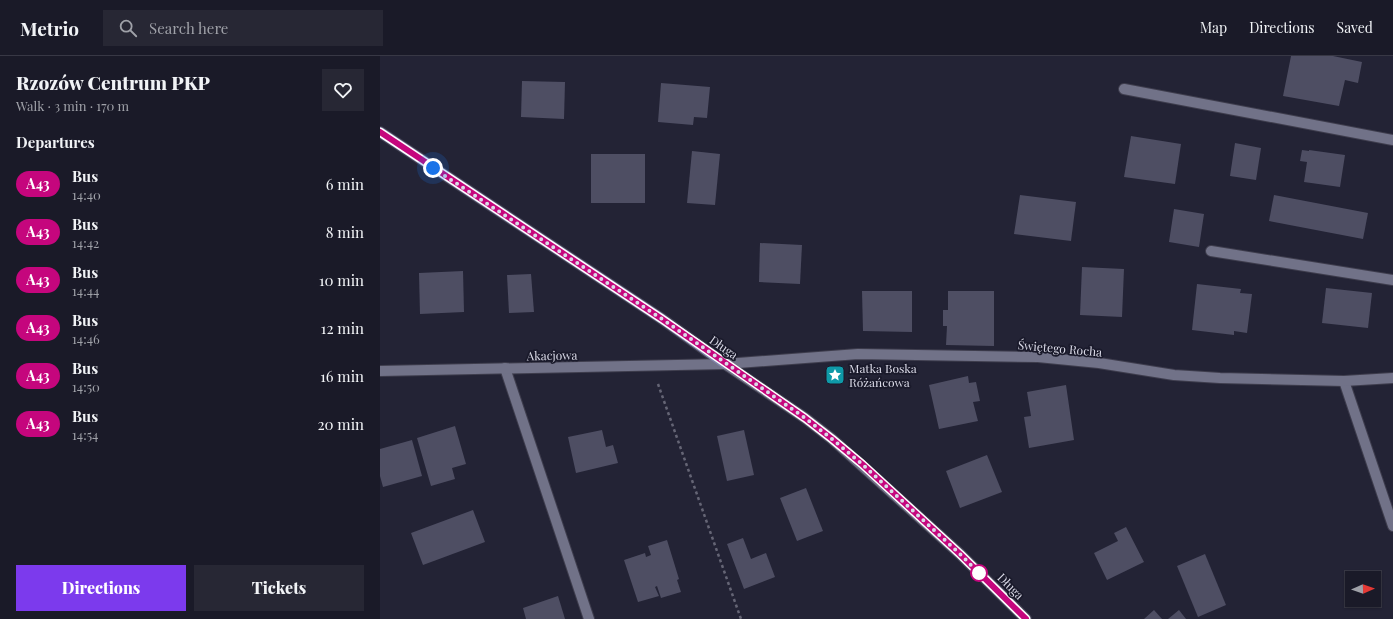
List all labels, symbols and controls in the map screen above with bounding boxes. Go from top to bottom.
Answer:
search box [103,10,383,46]
text: Metrio [20,15,79,41]
icon: search [117,17,139,39]
text: Search here [149,18,228,38]
text: Map [1200,18,1227,37]
text: Directions [1249,18,1315,37]
text: Saved [1337,18,1373,37]
text: Rzozów Centrum PKP [16,69,210,95]
button: heart [322,69,364,111]
text: Walk · 3 min · 170 m [16,97,129,114]
text: Departures [16,132,95,152]
your location [423,158,443,178]
text: Bus [72,166,98,186]
text: A43 [26,174,50,193]
text: 6 min [326,174,364,194]
text: 14:40 [72,186,101,203]
text: Bus [72,214,98,234]
text: A43 [26,222,50,241]
text: 8 min [326,222,364,242]
text: 14:42 [72,234,99,251]
text: Bus [72,262,98,282]
text: A43 [26,270,50,289]
text: 10 min [319,270,364,290]
text: 14:44 [72,282,100,299]
text: Bus [72,310,98,330]
text: A43 [26,318,50,337]
text: 12 min [321,318,364,338]
text: 14:46 [72,330,100,347]
street label: Długa [707,332,741,362]
street label: Świętego Rocha [1017,336,1103,360]
street label: Akacjowa [526,347,577,363]
text: Bus [72,358,98,378]
place label: Matka Boska Różańcowa [849,360,917,390]
place icon: Matka Boska Różańcowa [824,364,846,386]
text: A43 [26,366,50,385]
text: 16 min [320,366,364,386]
text: 14:50 [72,378,100,395]
text: Bus [72,406,98,426]
text: A43 [26,414,50,433]
text: 20 min [317,414,364,434]
text: 14:54 [72,426,99,443]
unlabelled marker [970,564,988,582]
button: Directions [16,565,186,611]
button: Tickets [194,565,364,611]
street label: Długa [994,569,1028,603]
north arrow [1345,571,1381,607]
map controls [1345,571,1381,607]

